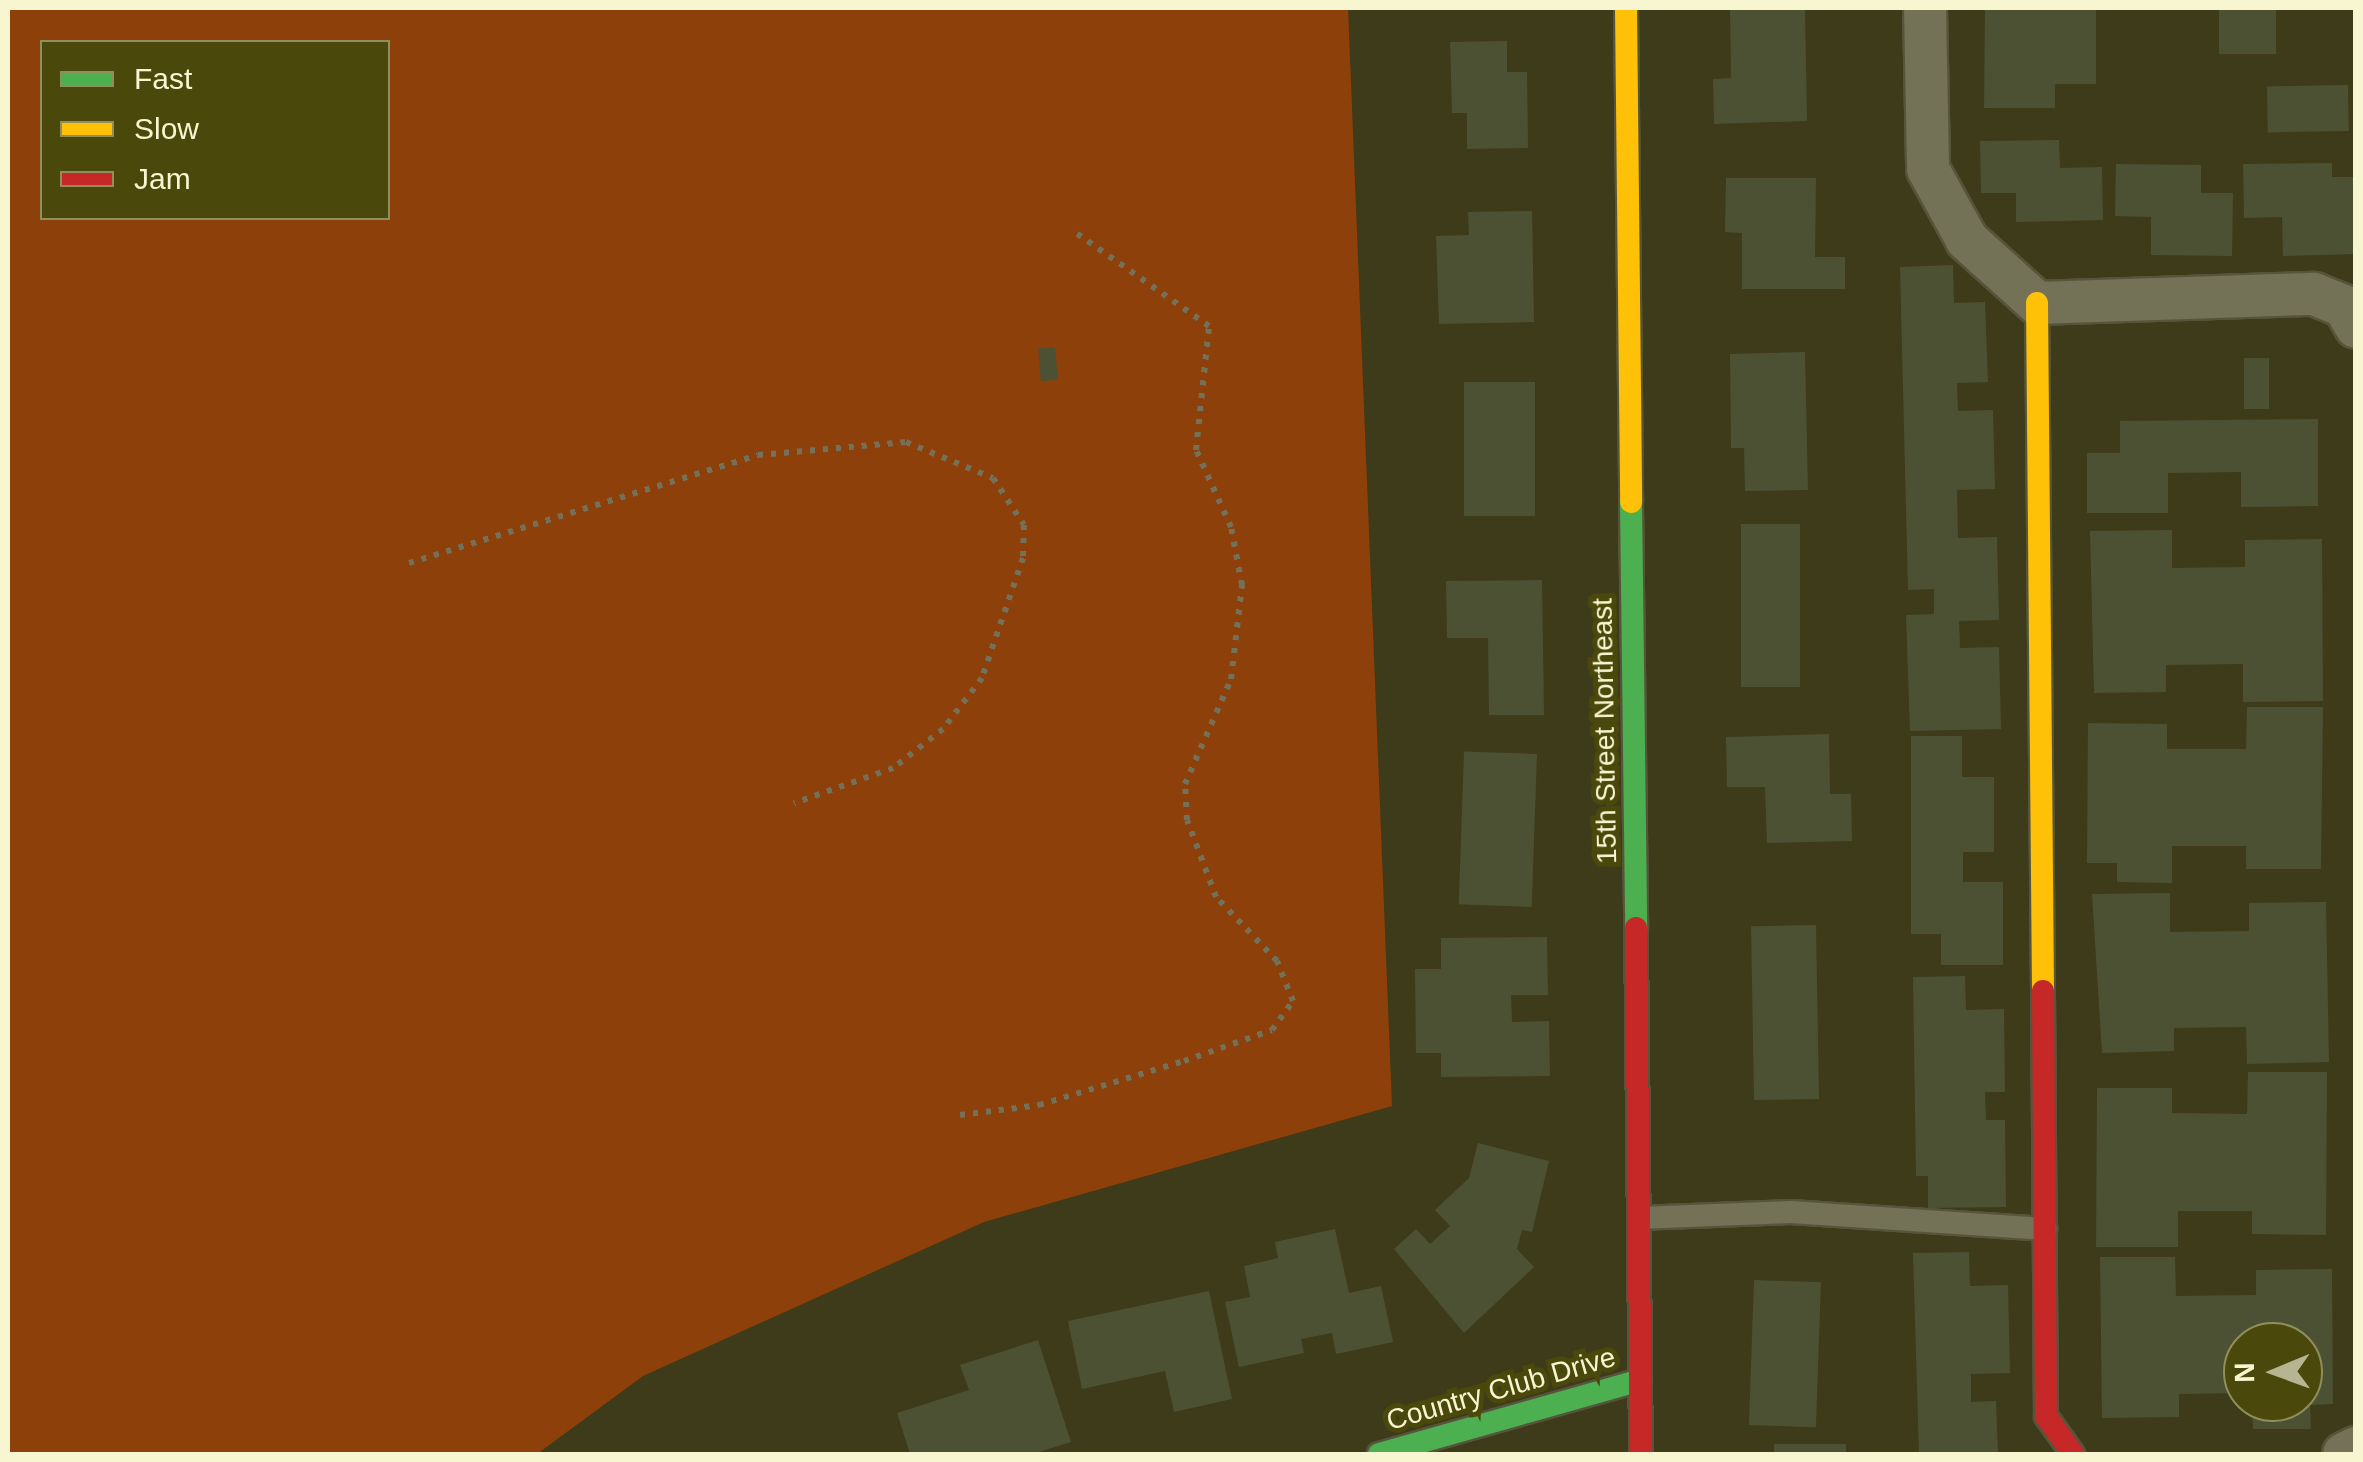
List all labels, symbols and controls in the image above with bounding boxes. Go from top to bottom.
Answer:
legend [40,40,390,220]
text: Fast [134,62,192,95]
text: Slow [134,112,199,145]
text: Jam [134,162,191,195]
street label: 15th Street Northeast [1586,598,1624,864]
north arrow [2223,1322,2323,1422]
street label: Country Club Drive [1383,1340,1619,1438]
text: N [2229,1362,2260,1383]

